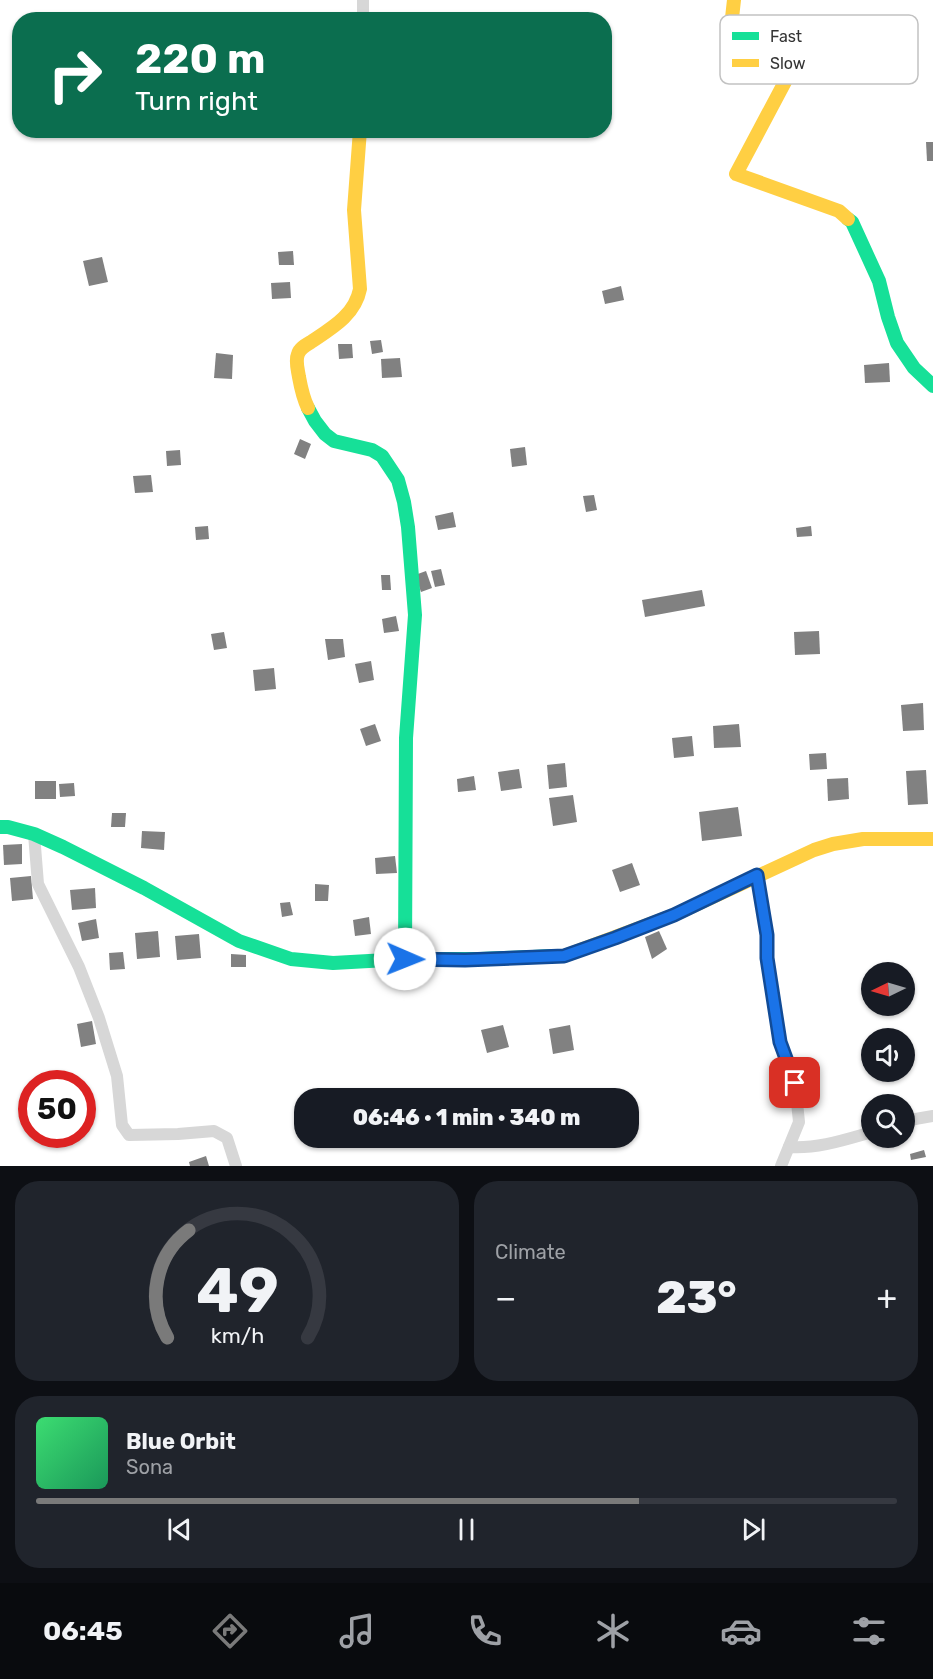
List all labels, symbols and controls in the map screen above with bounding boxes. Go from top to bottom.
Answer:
legend [720,15,918,84]
text: Fast [770,27,802,46]
text: 220 m [135,34,266,84]
icon: right [36,36,114,114]
text: Slow [770,54,806,73]
text: Turn right [135,85,258,117]
position arrow [373,927,437,991]
north arrow [861,962,915,1016]
map controls [861,962,915,1148]
button: sound [861,1028,915,1082]
pin [769,1057,820,1108]
icon: arrive [778,1066,811,1099]
speed limit sign: 50 [18,1070,96,1148]
button: search [861,1094,915,1148]
text: 06:46 · 1 min · 340 m [353,1104,580,1131]
text: Climate [495,1240,566,1264]
text: 49 [196,1254,278,1328]
text: 23° [656,1271,737,1324]
text: − [495,1278,516,1317]
text: + [876,1278,897,1317]
text: km/h [210,1323,264,1348]
text: Blue Orbit [126,1428,236,1455]
text: Sona [126,1455,173,1479]
icon: previous [163,1513,196,1546]
icon: pause [450,1513,483,1546]
icon: next [737,1513,770,1546]
icon: directions [209,1610,251,1652]
icon: music [336,1610,378,1652]
icon: phone [464,1610,506,1652]
icon: climate [592,1610,634,1652]
icon: car [720,1610,762,1652]
icon: filters [848,1610,890,1652]
text: 06:45 [43,1615,123,1647]

